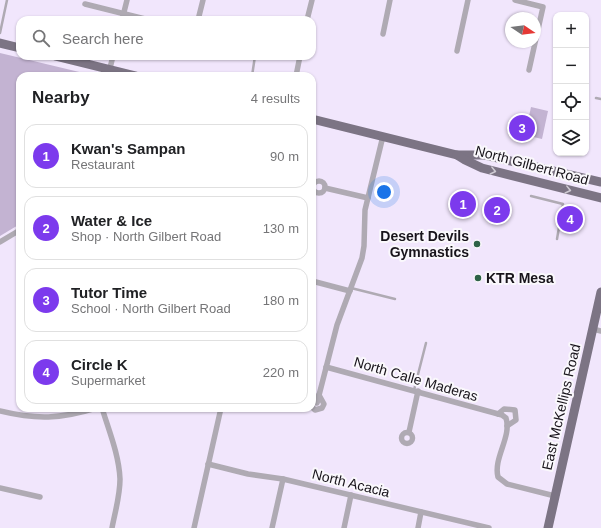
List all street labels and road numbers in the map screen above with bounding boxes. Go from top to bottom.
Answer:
street label: North Gilbert Road [474,142,590,188]
street label: East McKellips Road [539,342,583,472]
street label: North Calle Maderas [352,354,480,404]
street label: North Acacia [311,466,392,500]

